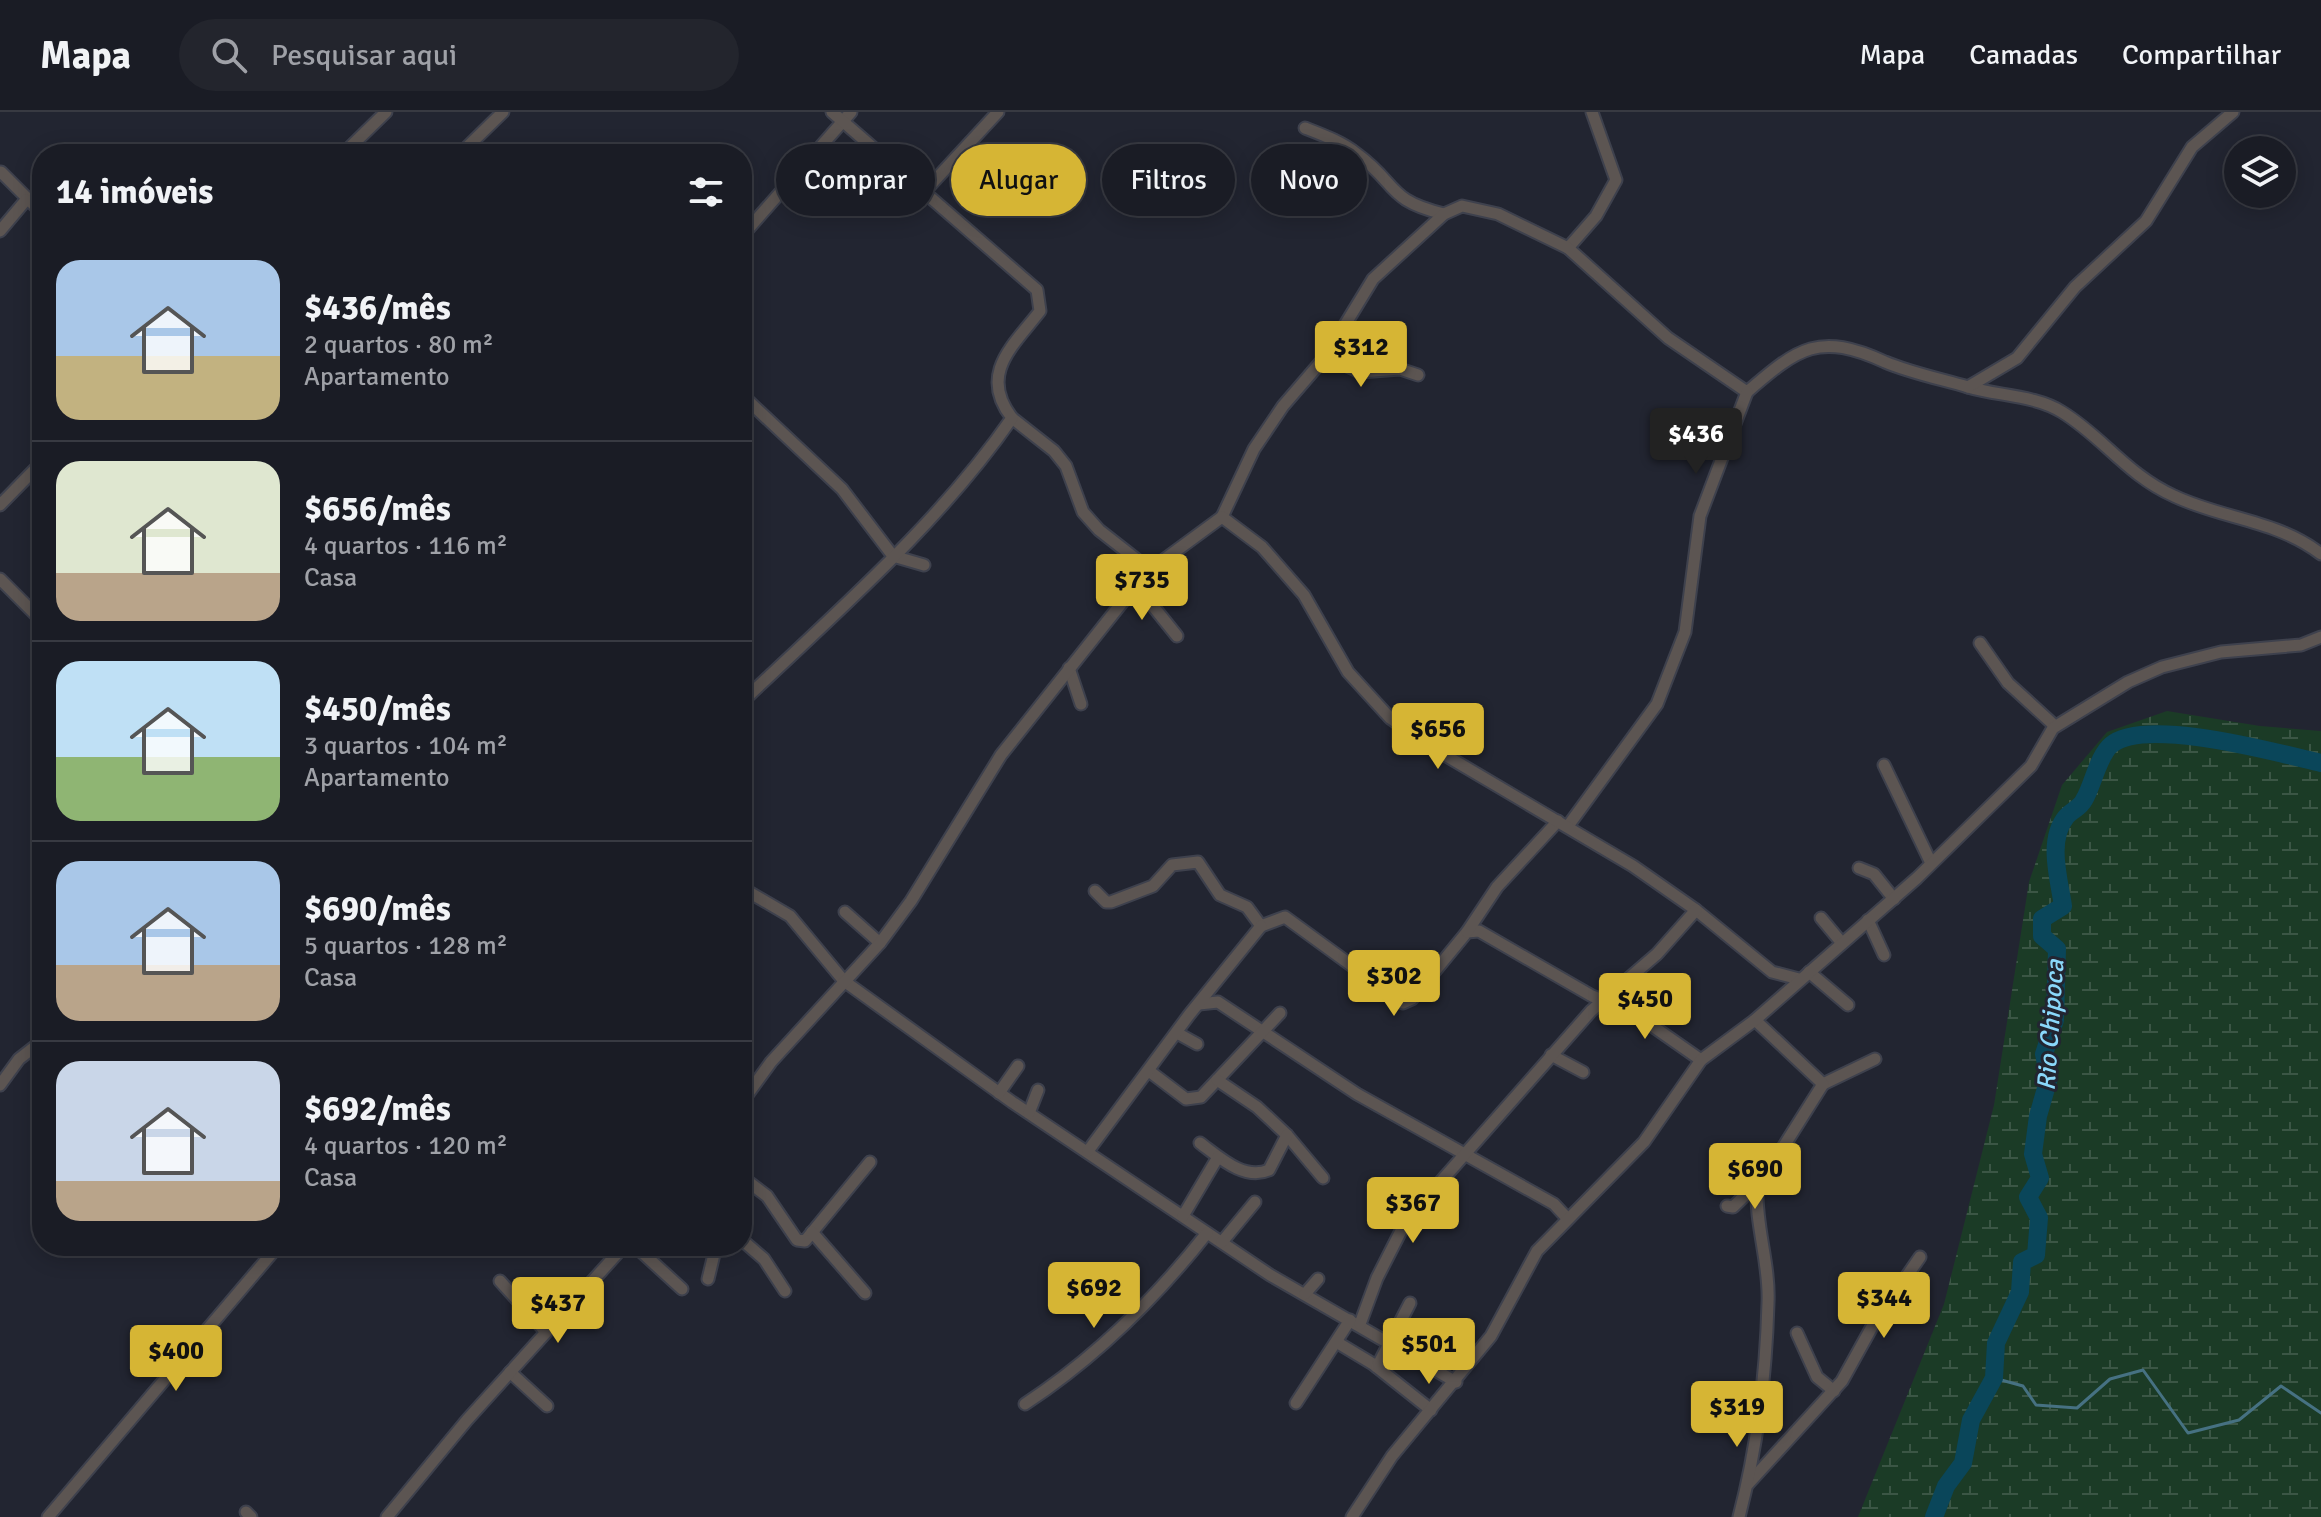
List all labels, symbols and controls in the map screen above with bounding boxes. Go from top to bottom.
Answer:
search box [179,19,739,91]
text: Mapa [40,32,131,79]
icon: search [207,33,251,77]
text: Pesquisar aqui [271,37,457,74]
text: Mapa [1859,38,1925,72]
text: Camadas [1969,38,2078,72]
text: Compartilhar [2122,38,2281,72]
map controls [2224,136,2296,208]
button: layers [2224,136,2296,208]
chip: Comprar [776,144,935,216]
chip: Alugar [951,144,1086,216]
chip: Filtros [1102,144,1235,216]
chip: Novo [1251,144,1367,216]
icon: filters [684,170,728,214]
text: 14 imóveis [56,171,213,213]
text: $436/mês [304,287,451,329]
icon: home [120,292,216,388]
pin: $312 [1314,321,1408,389]
text: 2 quartos · 80 m² [304,329,494,361]
text: $312 [1333,331,1389,363]
text: Apartamento [304,361,450,393]
pin: $436 [1649,408,1743,476]
text: $436 [1668,418,1724,450]
text: $656/mês [304,488,451,530]
icon: home [120,493,216,589]
text: 4 quartos · 116 m² [304,530,508,562]
pin: $735 [1095,554,1189,622]
text: Casa [304,562,357,594]
text: $735 [1114,564,1170,596]
text: $450/mês [304,688,451,730]
icon: home [120,693,216,789]
pin: $656 [1391,703,1485,771]
text: $656 [1410,713,1466,745]
text: 3 quartos · 104 m² [304,730,508,762]
text: Apartamento [304,762,450,794]
text: $690/mês [304,888,451,930]
icon: home [120,893,216,989]
text: 5 quartos · 128 m² [304,930,508,962]
pin: $302 [1347,950,1441,1018]
water label: Rio Chipoca [2030,958,2072,1092]
text: $302 [1366,960,1422,992]
text: Casa [304,962,357,994]
pin: $450 [1598,973,1692,1041]
text: $450 [1617,983,1673,1015]
text: $692/mês [304,1088,451,1130]
icon: home [120,1093,216,1189]
text: 4 quartos · 120 m² [304,1130,508,1162]
pin: $690 [1708,1143,1802,1211]
text: $690 [1727,1153,1783,1185]
text: Casa [304,1162,357,1194]
pin: $367 [1366,1177,1460,1245]
text: $367 [1385,1187,1441,1219]
pin: $692 [1047,1262,1141,1330]
text: $692 [1066,1272,1122,1304]
pin: $344 [1837,1272,1931,1340]
pin: $437 [511,1277,605,1345]
text: $344 [1856,1282,1912,1314]
text: $437 [530,1287,586,1319]
pin: $501 [1382,1318,1476,1386]
pin: $400 [129,1325,223,1393]
text: $501 [1401,1328,1457,1360]
text: $400 [148,1335,204,1367]
pin: $319 [1690,1381,1784,1449]
text: $319 [1709,1391,1765,1423]

